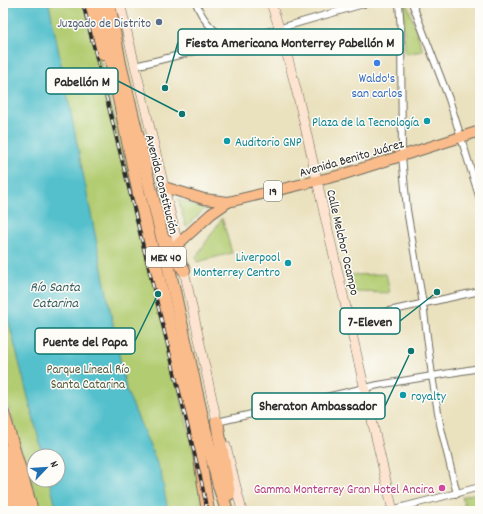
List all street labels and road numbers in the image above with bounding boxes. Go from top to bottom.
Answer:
street label: Avenida Constitución [139,133,182,237]
street label: Avenida Benito Juárez [297,135,406,183]
road number: 19 [264,181,282,201]
street label: Calle Melchor Ocampo [320,188,363,298]
road number: MEX 40 [146,247,186,267]

